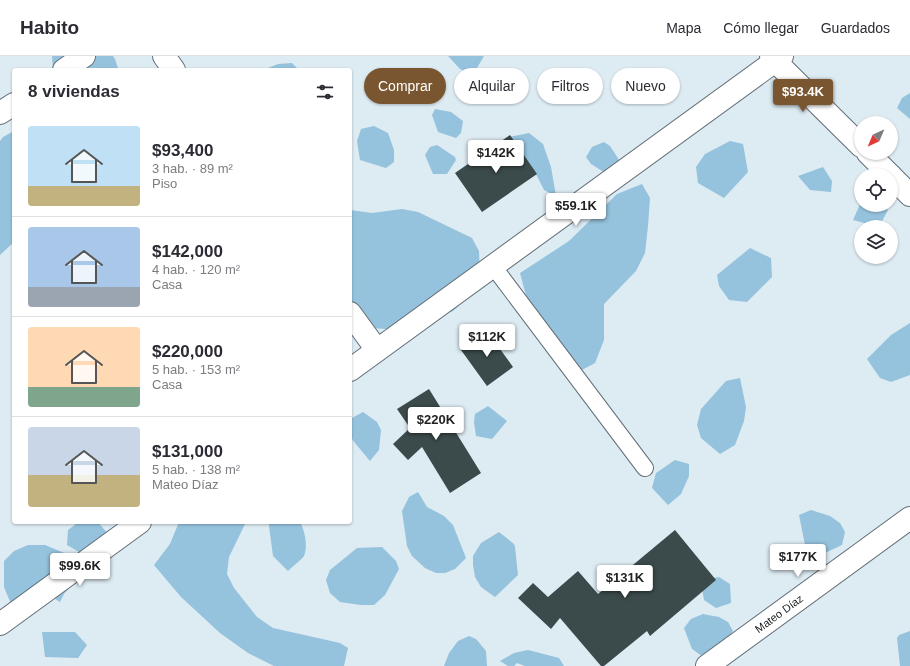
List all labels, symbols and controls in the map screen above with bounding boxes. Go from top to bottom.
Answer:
text: Habito [20,17,79,38]
text: Mapa [666,20,701,36]
text: Cómo llegar [723,20,799,36]
text: Guardados [821,20,890,36]
chip: Comprar [364,68,446,104]
chip: Alquilar [454,68,529,104]
chip: Filtros [537,68,603,104]
chip: Nuevo [611,68,680,104]
pin: $93.4K [770,79,836,113]
icon: filters [314,81,336,103]
text: 8 viviendas [28,82,120,101]
text: $93.4K [782,84,824,99]
north arrow [854,116,898,160]
map controls [854,116,898,264]
pin: $142K [468,140,524,174]
text: $93,400 [152,141,213,160]
icon: home [60,142,108,190]
text: $142K [477,145,515,160]
text: 3 hab. · 89 m² [152,161,233,176]
button: locate [854,168,898,212]
text: Piso [152,176,177,191]
pin: $59.1K [543,193,609,227]
text: $59.1K [555,198,597,213]
button: layers [854,220,898,264]
text: $142,000 [152,242,223,261]
icon: home [60,243,108,291]
text: 4 hab. · 120 m² [152,262,240,277]
text: Casa [152,277,182,292]
pin: $112K [459,324,515,358]
text: $112K [468,329,506,344]
text: $220,000 [152,342,223,361]
icon: home [60,343,108,391]
text: 5 hab. · 153 m² [152,362,240,377]
text: Casa [152,377,182,392]
pin: $220K [408,407,464,441]
text: $220K [417,412,455,427]
text: $131,000 [152,442,223,461]
icon: home [60,443,108,491]
text: 5 hab. · 138 m² [152,462,240,477]
text: Mateo Díaz [152,477,218,492]
pin: $177K [770,544,826,578]
text: $177K [779,549,817,564]
pin: $99.6K [47,553,113,587]
text: $99.6K [59,558,101,573]
pin: $131K [597,565,653,599]
text: $131K [606,570,644,585]
street label: Mateo Díaz [753,592,805,635]

